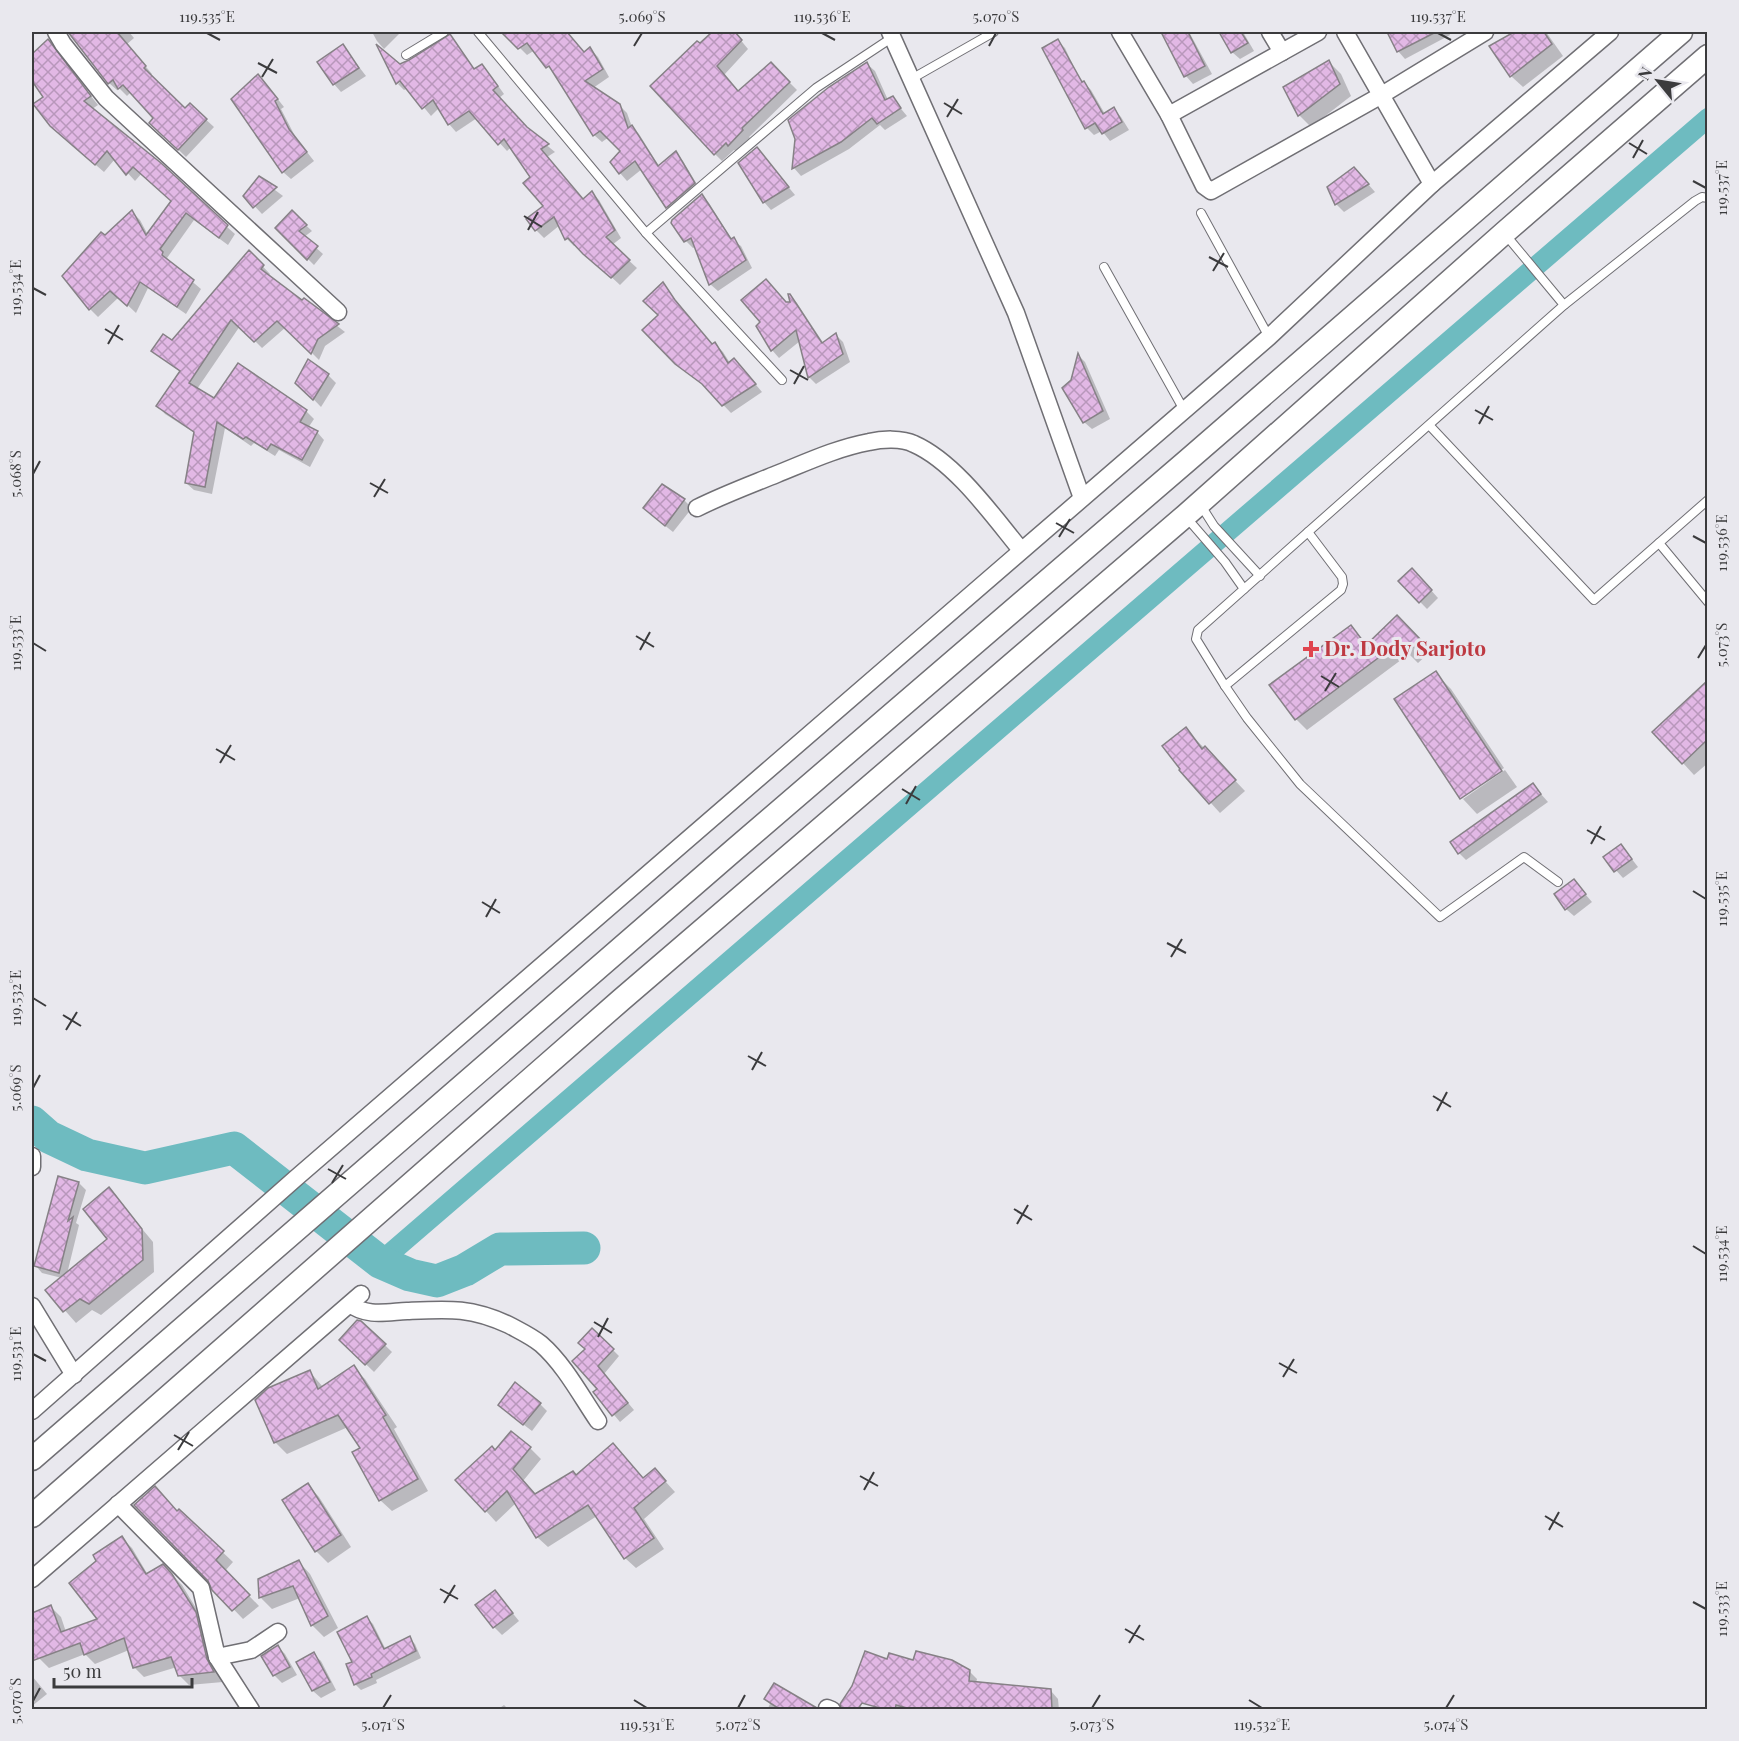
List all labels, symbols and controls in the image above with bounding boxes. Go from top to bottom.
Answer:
text: 119.535°E [179,6,235,26]
text: 5.069°S [619,6,666,26]
text: 119.536°E [793,6,851,26]
text: 5.070°S [973,6,1019,26]
text: 119.537°E [1410,6,1466,26]
north arrow [1628,51,1688,111]
text: N [1633,63,1657,84]
text: 119.537°E [1711,160,1731,216]
text: 119.534°E [5,260,25,316]
text: 5.068°S [5,450,25,498]
text: 119.536°E [1711,514,1731,572]
text: 119.533°E [5,615,25,671]
text: 5.073°S [1711,623,1731,667]
place label: Dr. Dody Sarjoto [1324,633,1486,661]
marker: Dr. Dody Sarjoto [1302,640,1320,658]
text: 119.535°E [1711,871,1731,927]
text: 119.532°E [5,970,25,1026]
text: 5.069°S [5,1065,25,1112]
text: 119.534°E [1711,1226,1731,1282]
text: 119.531°E [5,1327,25,1381]
text: 119.533°E [1711,1581,1731,1637]
scale bar [54,1651,192,1689]
text: 50 m [63,1659,102,1683]
text: 5.070°S [5,1678,25,1724]
text: 5.071°S [361,1714,405,1734]
text: 119.531°E [620,1714,674,1734]
text: 5.072°S [715,1714,761,1734]
text: 5.073°S [1070,1714,1114,1734]
text: 119.532°E [1234,1714,1290,1734]
text: 5.074°S [1424,1714,1468,1734]

